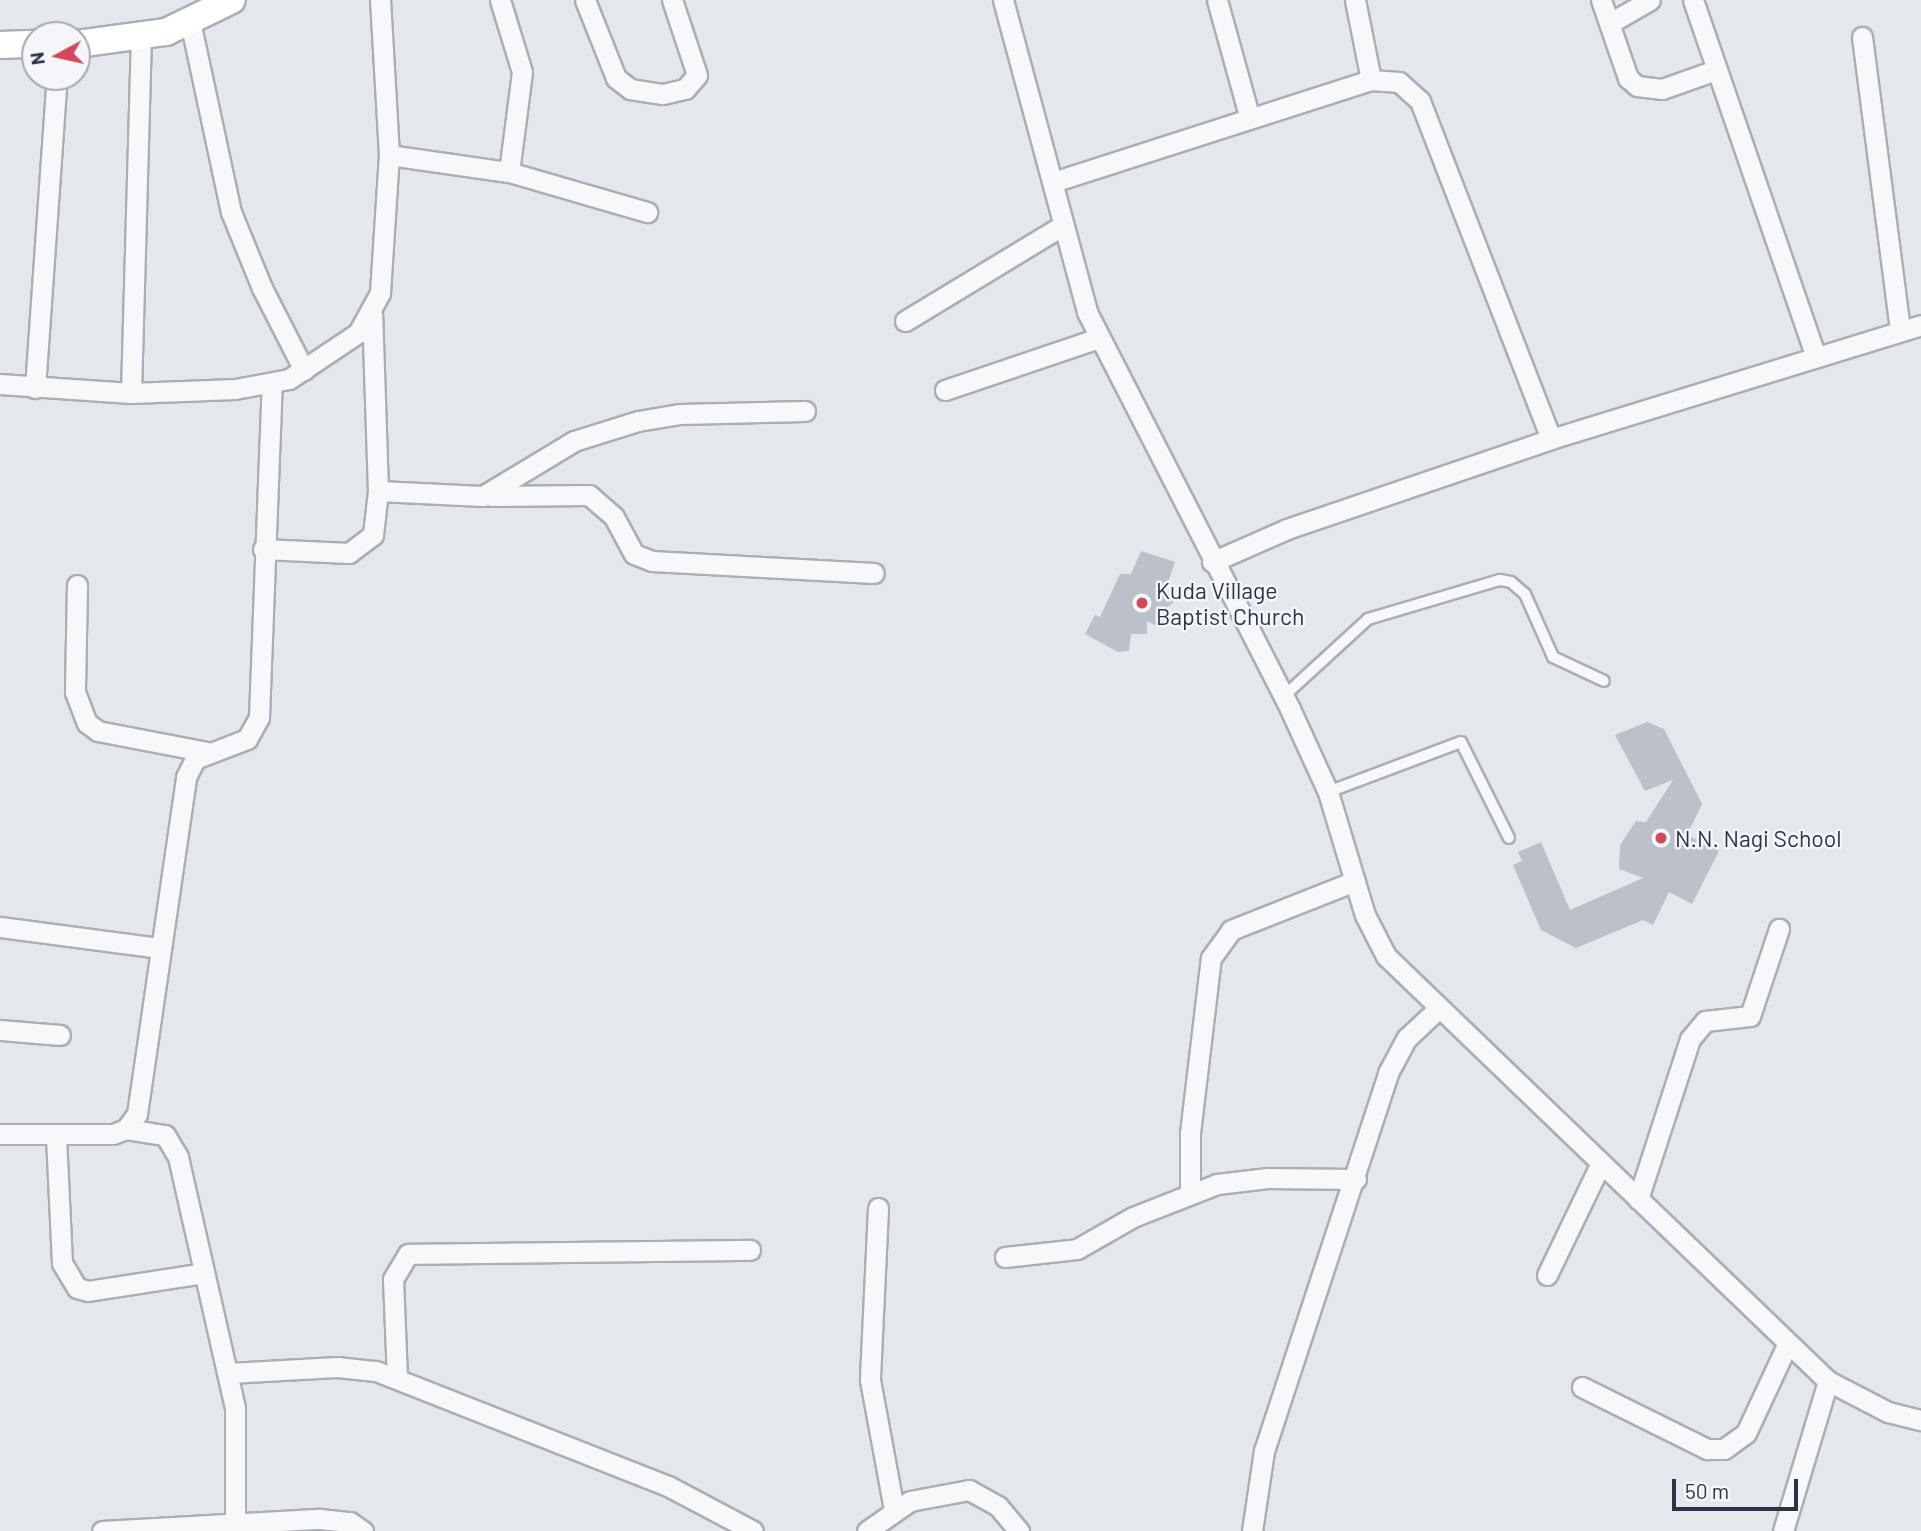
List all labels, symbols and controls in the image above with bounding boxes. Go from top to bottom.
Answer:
north arrow [21,21,91,91]
text: N [24,51,49,67]
place label: Kuda Village Baptist Church [1156,576,1304,630]
marker: Kuda Village Baptist Church [1134,595,1150,611]
place label: N.N. Nagi School [1675,824,1842,852]
marker: N.N. Nagi School [1653,830,1669,846]
scale bar [1676,1464,1802,1508]
text: 50 m [1685,1478,1729,1503]

